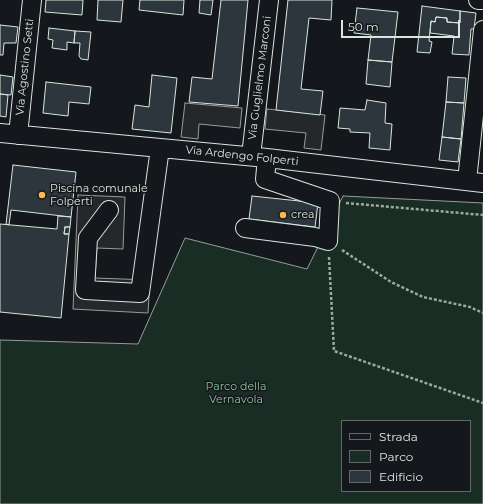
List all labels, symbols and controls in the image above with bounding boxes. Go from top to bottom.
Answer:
scale bar [343,12,462,38]
street label: Via Guglielmo Marconi [246,15,274,141]
street label: Via Agostino Setti [13,18,37,116]
text: 50 m [348,19,379,34]
street label: Via Ardengo Folperti [185,144,299,168]
place label: Piscina comunale Folperti [50,182,148,208]
marker: Piscina comunale Folperti [37,190,47,200]
place label: crea [291,208,314,222]
marker: crea [278,210,288,220]
park label: Parco della Vernavola [206,380,266,406]
legend [341,420,471,492]
text: Strada [379,429,418,444]
text: Parco [379,449,413,464]
text: Edificio [379,469,423,484]

